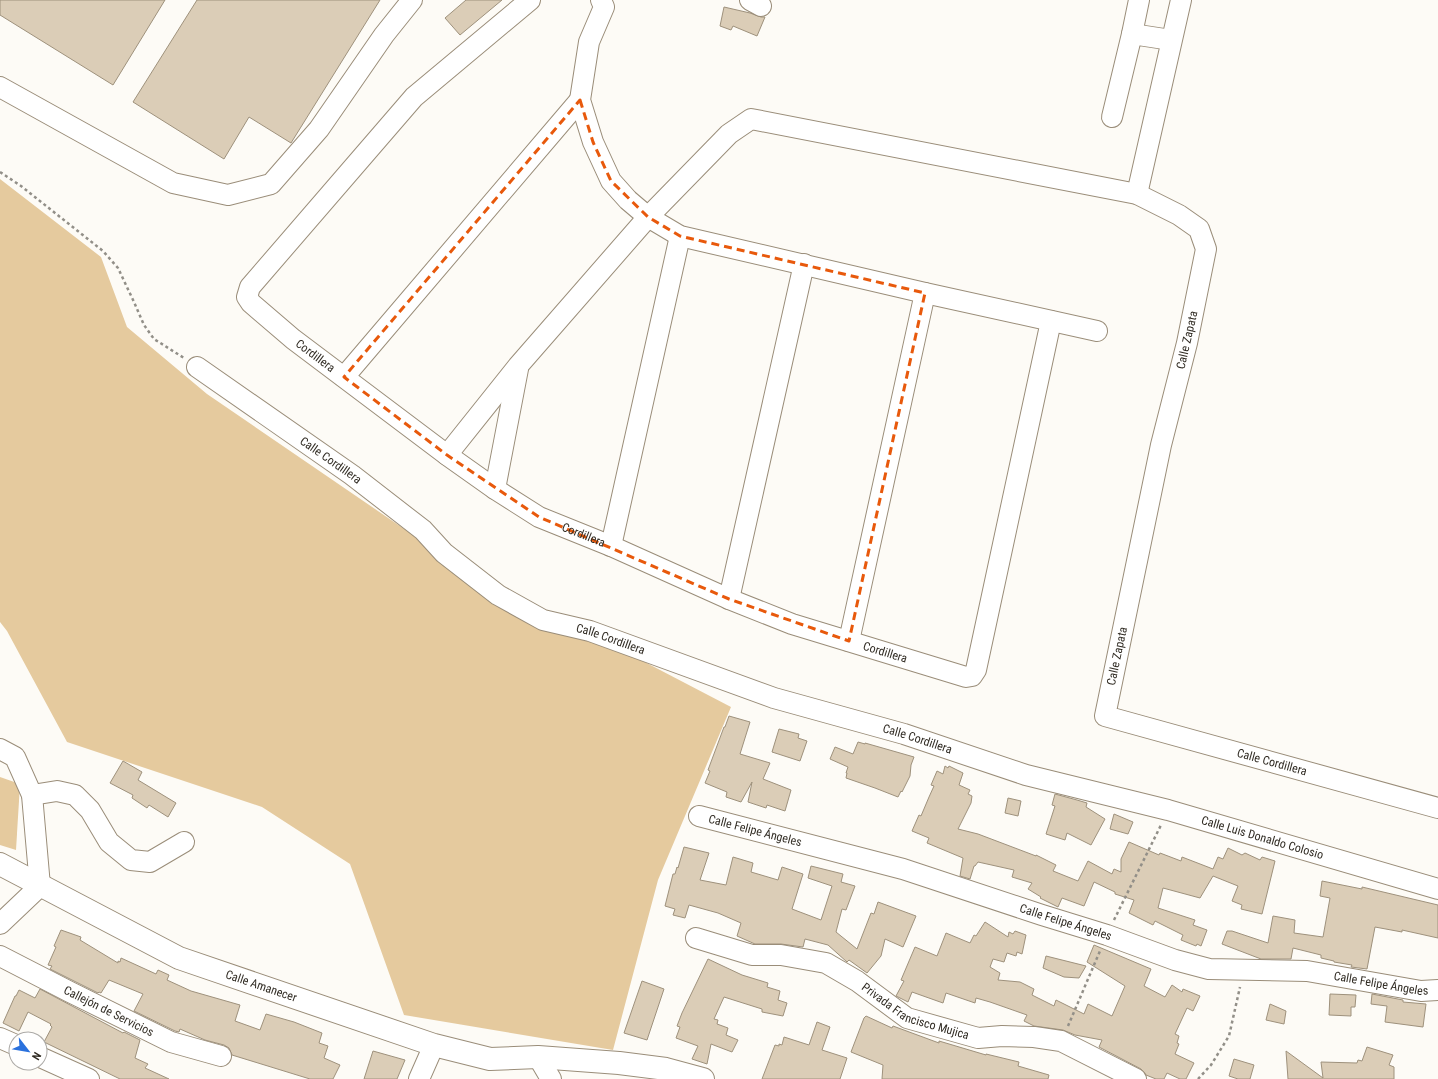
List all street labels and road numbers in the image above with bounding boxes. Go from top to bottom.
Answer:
street label: Calle Zapata [1173,309,1201,371]
street label: Cordillera [293,336,338,375]
street label: Calle Cordillera [297,434,364,487]
street label: Cordillera [560,520,607,550]
street label: Calle Cordillera [575,621,647,657]
street label: Calle Zapata [1104,625,1130,687]
street label: Cordillera [861,639,909,666]
street label: Calle Cordillera [881,721,954,757]
street label: Calle Cordillera [1235,746,1309,778]
street label: Calle Felipe Ángeles [707,812,803,849]
street label: Calle Luis Donaldo Colosio [1200,813,1325,862]
street label: Calle Felipe Ángeles [1018,901,1114,943]
street label: Calle Amanecer [224,967,299,1005]
street label: Calle Felipe Ángeles [1333,969,1429,998]
street label: Privada Francisco Mujica [859,980,971,1042]
street label: Callejón de Servicios [61,983,156,1039]

